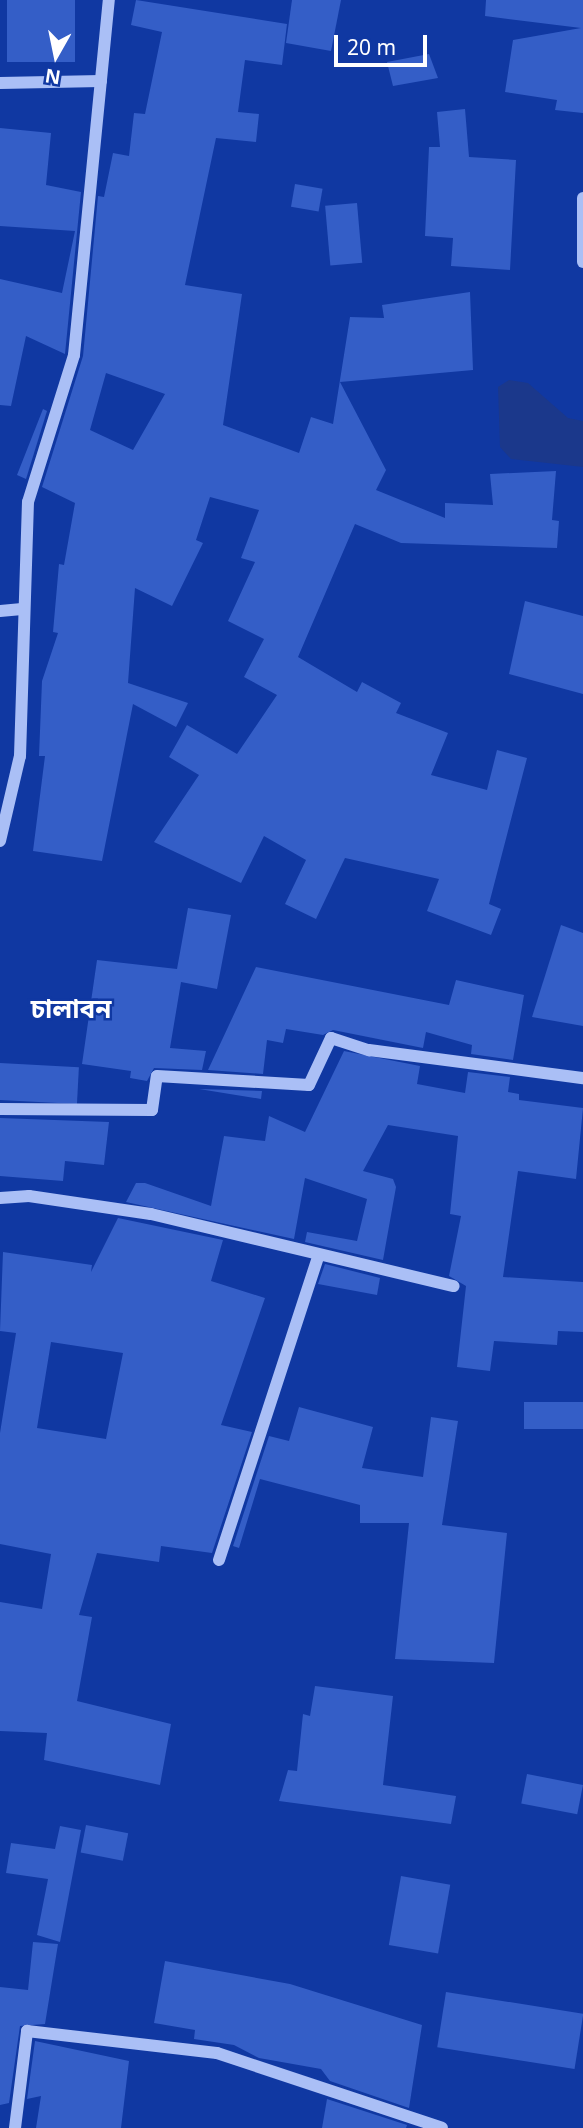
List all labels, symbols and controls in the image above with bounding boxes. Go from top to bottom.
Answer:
north arrow [21,21,91,91]
scale bar [338,21,431,65]
text: 20 m [347,33,396,61]
text: N [43,63,62,91]
district label: চালাবন [31,993,111,1025]

